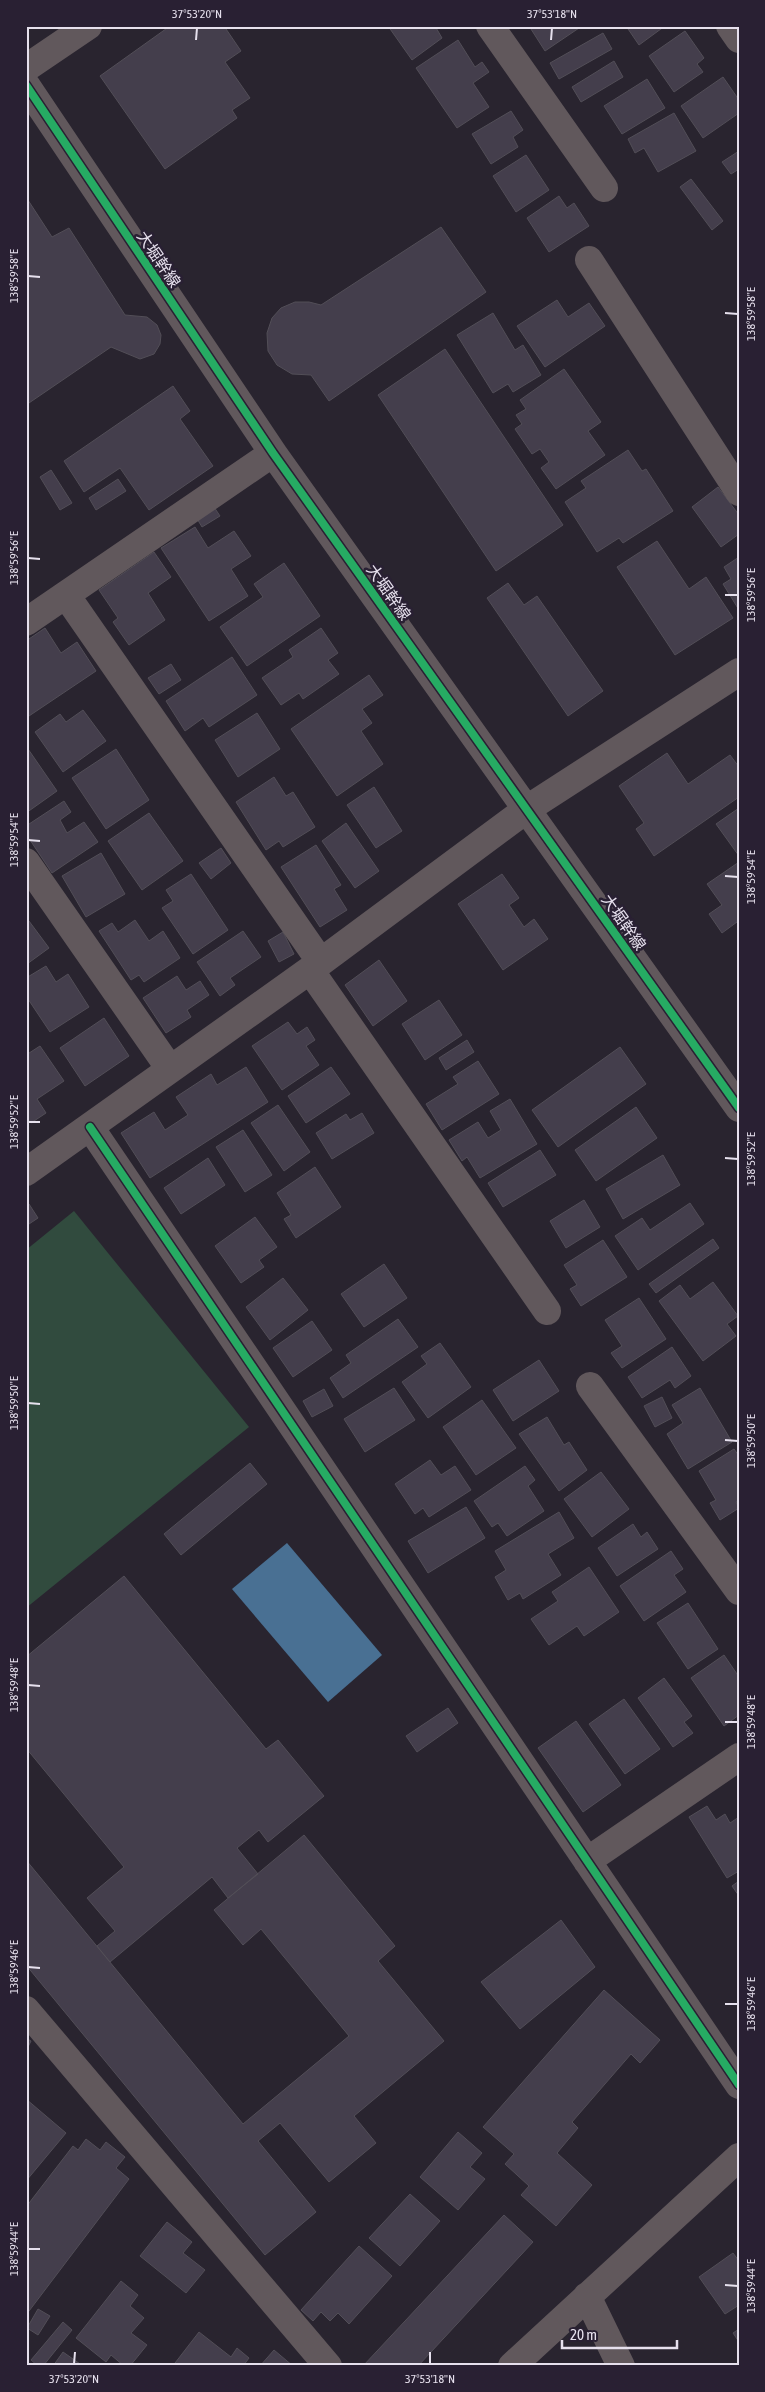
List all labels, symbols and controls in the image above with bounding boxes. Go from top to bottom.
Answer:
text: 37°53'20"N [172,7,222,21]
text: 37°53'18"N [527,7,577,21]
street label: 大堀幹線 [134,227,184,291]
text: 138°59'58"E [7,249,21,303]
text: 138°59'58"E [744,287,758,341]
text: 138°59'56"E [7,531,21,585]
street label: 大堀幹線 [363,561,415,623]
text: 138°59'56"E [744,568,758,622]
text: 138°59'54"E [7,813,21,867]
text: 138°59'54"E [744,850,758,904]
street label: 大堀幹線 [598,891,650,953]
text: 138°59'52"E [7,1095,21,1149]
text: 138°59'52"E [744,1132,758,1186]
text: 138°59'50"E [7,1376,21,1430]
text: 138°59'50"E [744,1414,758,1468]
text: 138°59'48"E [7,1658,21,1712]
text: 138°59'48"E [744,1695,758,1749]
text: 138°59'46"E [7,1940,21,1994]
text: 138°59'46"E [744,1977,758,2031]
text: 138°59'44"E [7,2222,21,2276]
text: 138°59'44"E [744,2259,758,2313]
scale bar [562,2317,678,2349]
text: 20 m [570,2326,597,2343]
text: 37°53'20"N [49,2372,99,2386]
text: 37°53'18"N [405,2372,455,2386]

